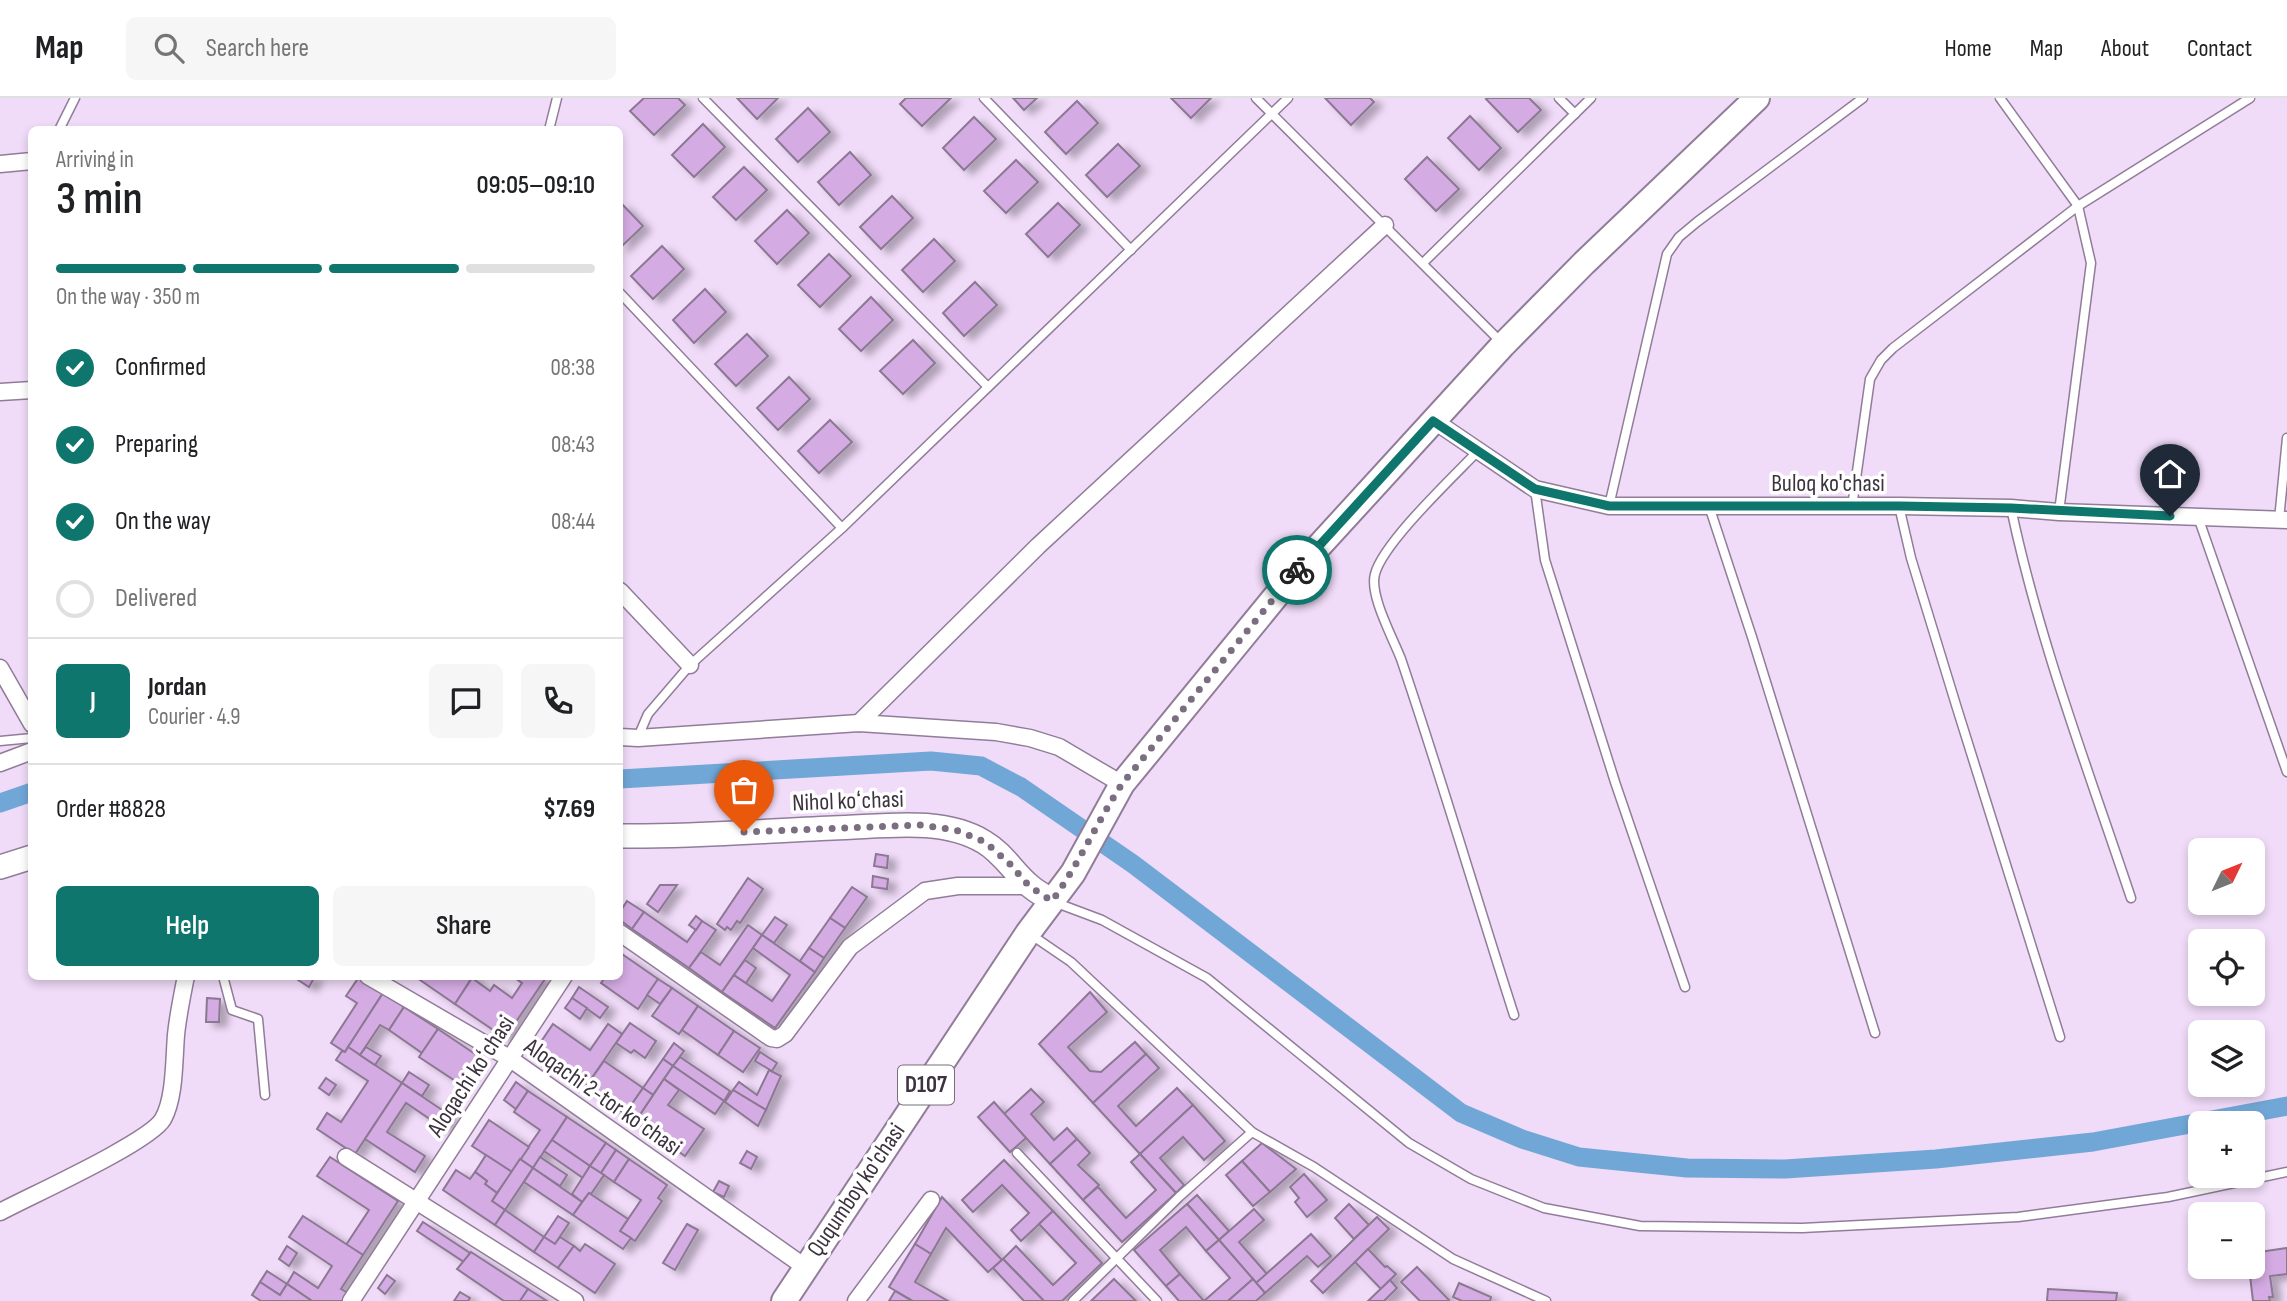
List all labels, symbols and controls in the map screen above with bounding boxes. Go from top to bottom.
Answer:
search box [126,17,616,80]
text: Map [35,28,84,68]
icon: search [150,29,188,67]
text: Search here [206,33,309,64]
text: Home [1944,34,1992,63]
text: Map [2030,34,2063,63]
text: About [2101,34,2149,63]
text: Contact [2187,34,2252,63]
text: Arriving in [56,146,134,174]
text: 09:05–09:10 [476,170,595,201]
text: 3 min [56,172,143,227]
text: On the way · 350 m [56,283,200,311]
icon: check [56,349,94,387]
text: Confirmed [115,352,206,383]
text: 08:38 [551,354,595,382]
icon: check [56,426,94,464]
text: Preparing [115,429,198,460]
text: 08:43 [551,431,595,459]
pin [2140,444,2200,516]
icon: home [2151,455,2189,493]
street label: Buloq ko'chasi [1771,469,1885,498]
icon: check [56,503,94,541]
text: On the way [115,506,211,537]
text: 08:44 [551,508,595,536]
courier [1262,535,1332,605]
icon: bike [1278,551,1316,589]
text: Delivered [115,583,197,614]
button: chat [429,664,503,738]
button: phone [521,664,595,738]
text: Jordan [148,672,206,703]
text: J [90,686,96,717]
text: Courier · 4.9 [148,703,240,731]
pin [714,760,774,832]
icon: bag [725,771,763,809]
street label: Nihol koʻchasi [792,785,904,817]
text: Order #8828 [56,794,166,825]
text: $7.69 [543,794,595,825]
north arrow [2188,838,2264,915]
map controls [2188,838,2265,1279]
button: Help [56,886,319,966]
button: Share [333,886,595,966]
button: locate [2188,929,2265,1006]
street label: Aloqachi koʻchasi [421,1010,521,1143]
button: layers [2188,1020,2265,1097]
street label: Aloqachi 2-tor koʻchasi [518,1031,687,1162]
road number: D107 [898,1066,954,1104]
button: + [2188,1111,2265,1188]
street label: Ququmboy ko'chasi [801,1118,911,1262]
button: − [2188,1202,2265,1279]

